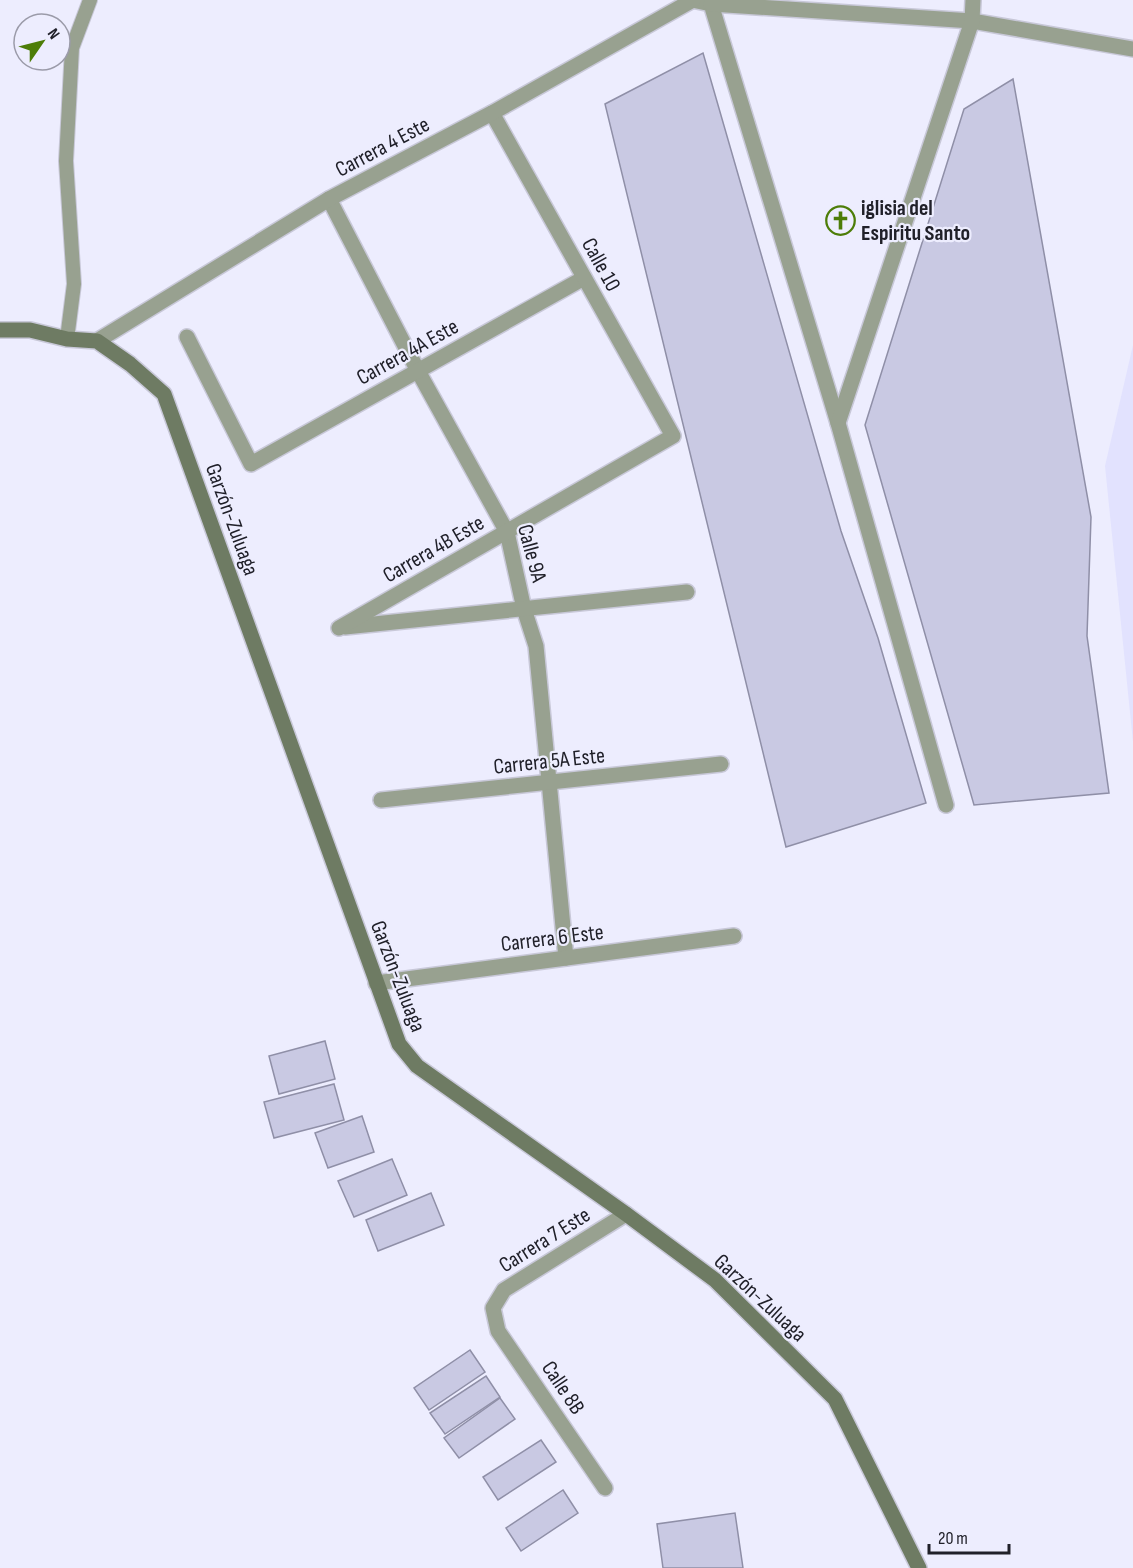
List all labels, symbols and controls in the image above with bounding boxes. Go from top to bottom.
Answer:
north arrow [12,12,72,72]
text: N [43,25,63,43]
street label: Carrera 4 Este [331,111,434,183]
place label: iglisia del Espiritu Santo [861,195,970,247]
church icon: iglisia del Espiritu Santo [824,204,856,236]
street label: Calle 10 [575,233,626,296]
street label: Carrera 4A Este [352,313,463,391]
street label: Garzón-Zuluaga [199,460,264,579]
street label: Carrera 4B Este [378,509,489,589]
street label: Calle 9A [511,522,552,586]
street label: Carrera 5A Este [492,742,606,781]
street label: Garzón-Zuluaga [364,917,431,1036]
street label: Carrera 6 Este [499,919,605,958]
street label: Carrera 7 Este [494,1202,595,1279]
street label: Garzón-Zuluaga [708,1248,812,1348]
street label: Calle 8B [535,1356,590,1420]
scale bar [929,1517,1008,1555]
text: 20 m [938,1528,968,1549]

